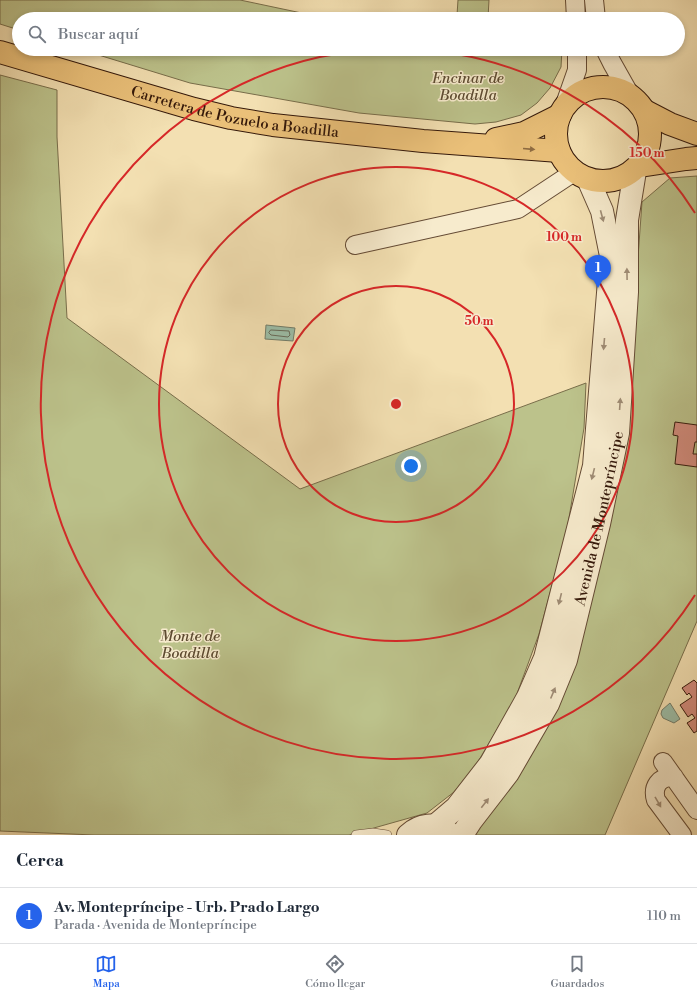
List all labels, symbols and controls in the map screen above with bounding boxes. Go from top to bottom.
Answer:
search box [12,12,685,56]
icon: search [26,23,48,45]
text: Buscar aquí [58,25,139,44]
park label: Encinar de Boadilla [431,69,504,105]
street label: Carretera de Pozuelo a Boadilla [129,82,340,142]
one-way arrow [523,145,535,152]
text: 150 m [630,146,664,161]
one-way arrow [600,209,606,222]
text: 100 m [546,230,582,245]
pin: 1 [585,255,611,288]
one-way arrow [624,267,630,280]
text: 50 m [464,314,494,329]
one-way arrow [601,338,607,350]
centre of rings [389,397,403,411]
one-way arrow [617,398,624,410]
street label: Avenida de Montepríncipe [570,430,628,609]
your location [401,456,421,476]
one-way arrow [589,467,595,480]
one-way arrow [557,594,563,606]
park label: Monte de Boadilla [160,627,220,663]
one-way arrow [550,687,556,698]
one-way arrow [655,796,661,808]
one-way arrow [480,798,489,809]
text: Cerca [16,850,64,872]
text: Av. Montepríncipe - Urb. Prado Largo [54,898,320,917]
text: 1 [26,908,32,924]
text: 110 m [647,908,681,924]
text: Parada · Avenida de Montepríncipe [54,917,257,933]
tab: Mapa [93,953,120,991]
tab: Cómo llegar [305,953,365,991]
tab: Guardados [551,953,604,991]

